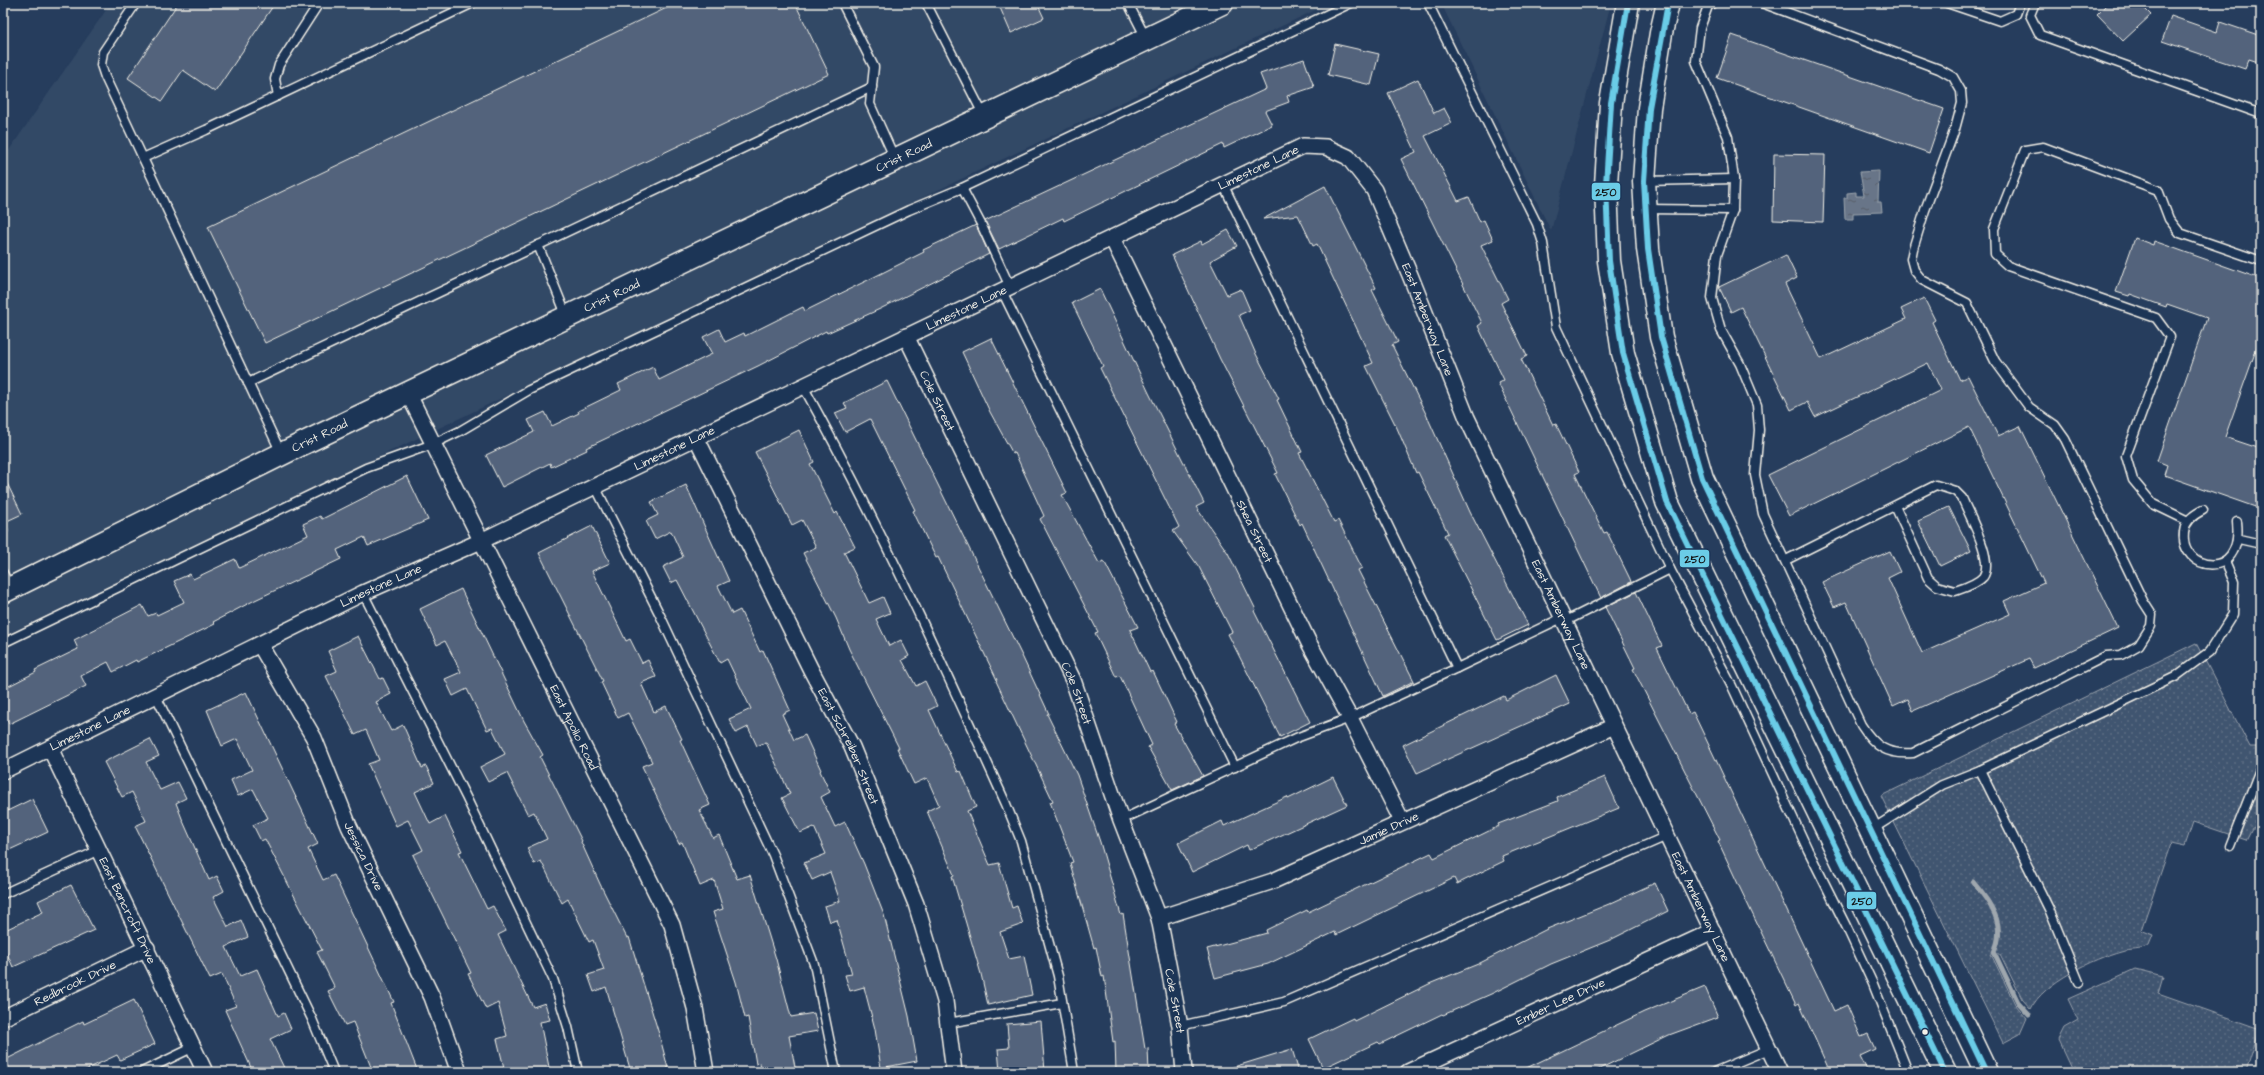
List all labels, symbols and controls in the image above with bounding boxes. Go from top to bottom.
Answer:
street label: Crist Road [873,135,935,177]
street label: Limestone Lane [1215,141,1302,195]
line badge: 250 [1591,182,1621,201]
text: 250 [1594,185,1617,200]
street label: East Amberway Lane [1397,261,1458,379]
street label: Crist Road [581,275,643,317]
street label: Limestone Lane [923,281,1010,335]
street label: Cole Street [915,368,959,434]
street label: Crist Road [289,415,351,457]
street label: Limestone Lane [631,422,718,475]
street label: Shea Street [1232,497,1277,566]
line badge: 250 [1679,549,1710,568]
text: 250 [1683,552,1706,567]
street label: East Amberway Lane [1527,557,1594,673]
street label: Limestone Lane [337,560,425,612]
street label: Cole Street [1057,659,1096,727]
street label: East Apollo Road [545,682,602,773]
street label: East Schreiber Street [813,685,883,807]
street label: Limestone Lane [47,701,134,756]
street label: Jamie Drive [1356,808,1422,850]
street label: Jessica Drive [339,820,387,894]
street label: East Amberway Lane [1667,849,1734,965]
street label: East Bancroft Drive [94,854,160,967]
line badge: 250 [1846,891,1877,910]
text: 250 [1850,894,1873,909]
street label: Redbrook Drive [31,956,119,1011]
street label: Cole Street [1160,967,1189,1034]
street label: Ember Lee Drive [1513,974,1608,1030]
unlabelled marker [1920,1027,1930,1037]

